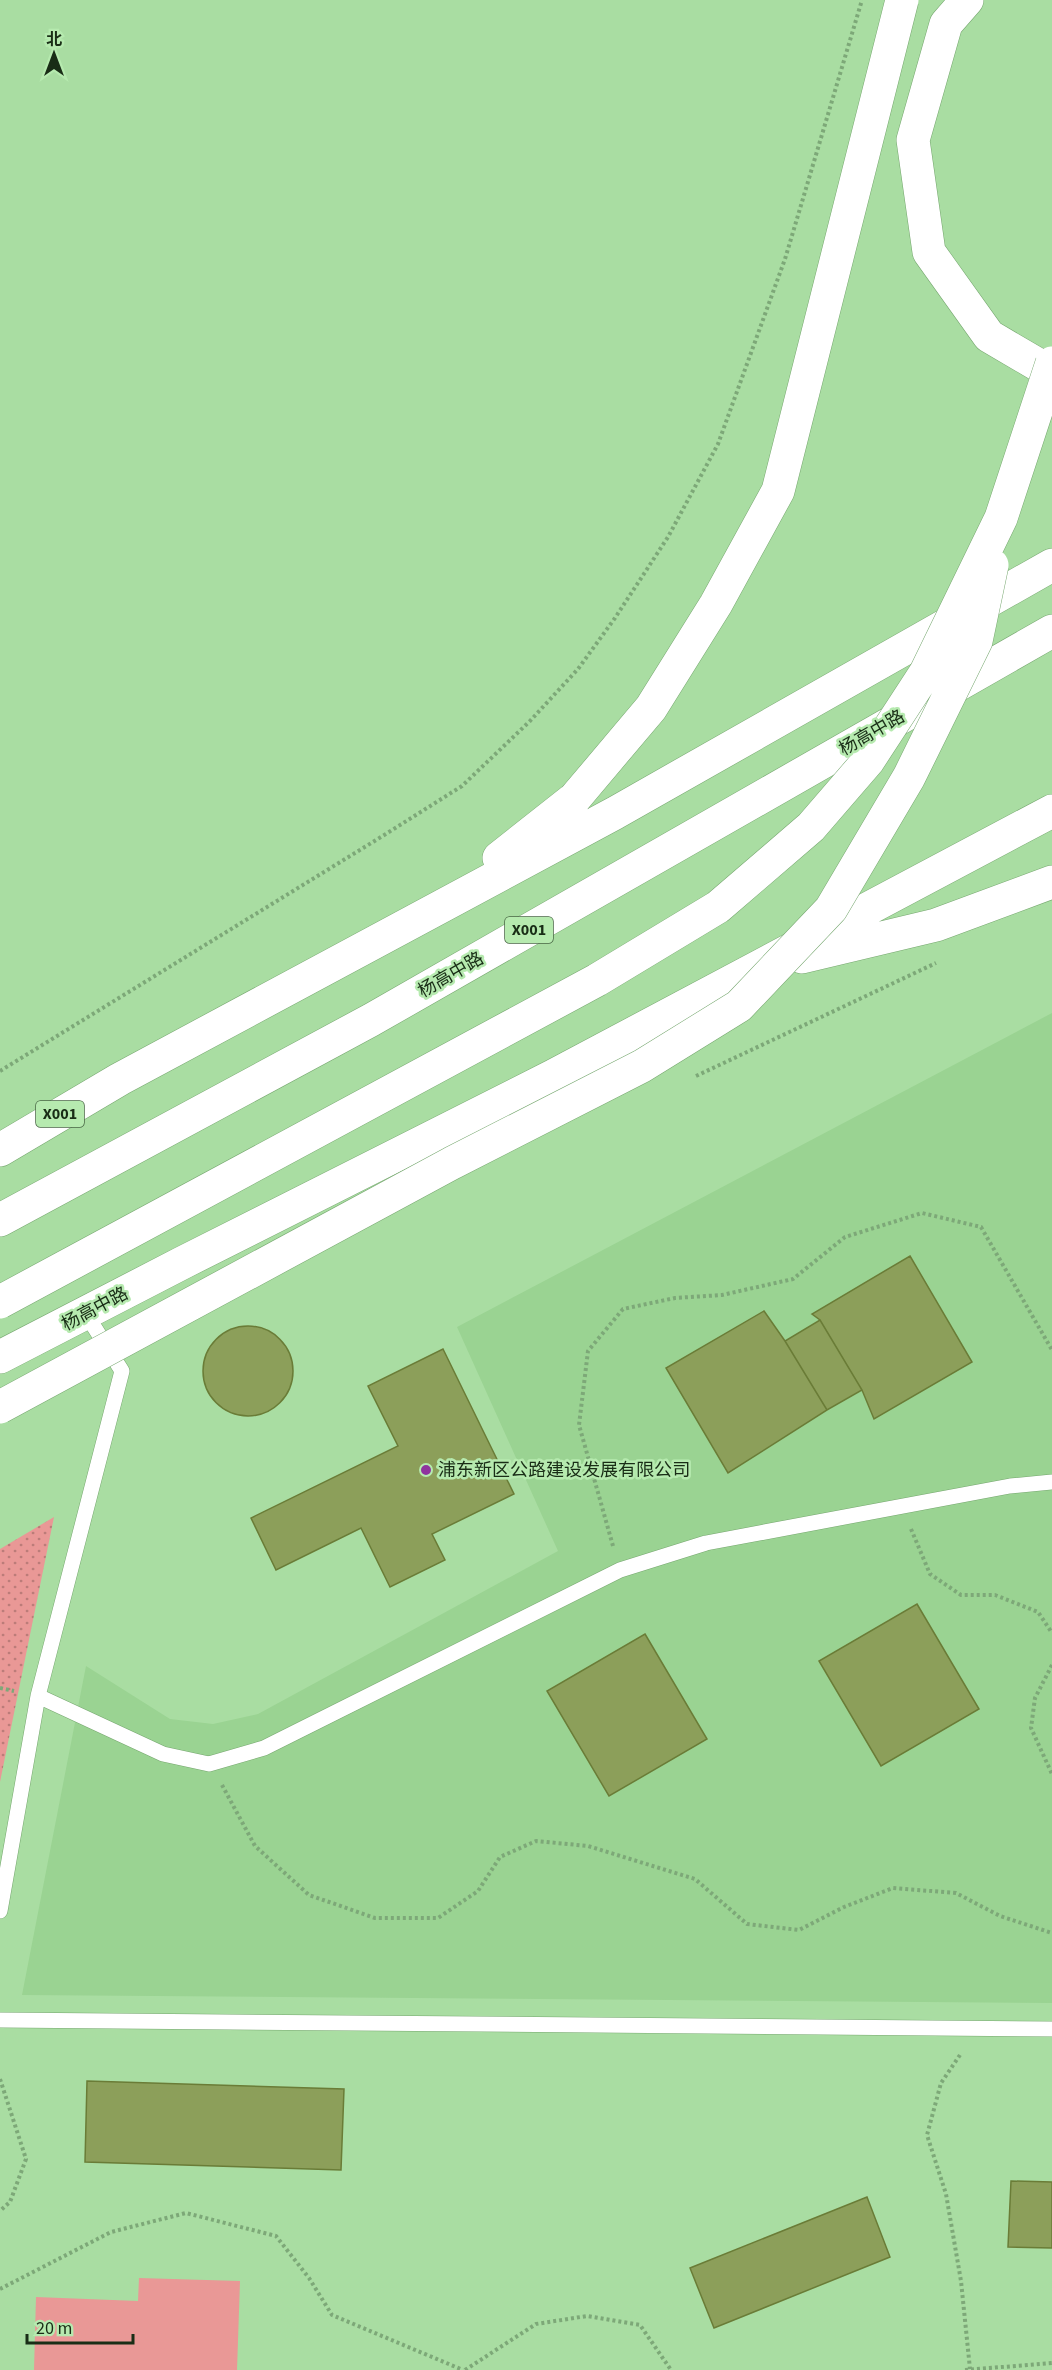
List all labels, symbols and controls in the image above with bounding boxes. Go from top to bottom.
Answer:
north arrow [24,24,84,84]
text: 北 [46,29,62,51]
street label: 杨高中路 [835,704,909,762]
road number: X001 [505,917,553,943]
street label: 杨高中路 [414,946,488,1004]
road number: X001 [36,1101,84,1127]
street label: 杨高中路 [57,1281,133,1337]
place label: 浦东新区公路建设发展有限公司 [438,1458,690,1483]
marker: 浦东新区公路建设发展有限公司 [419,1463,433,1477]
scale bar [27,2307,134,2345]
text: 20 m [36,2316,72,2341]

